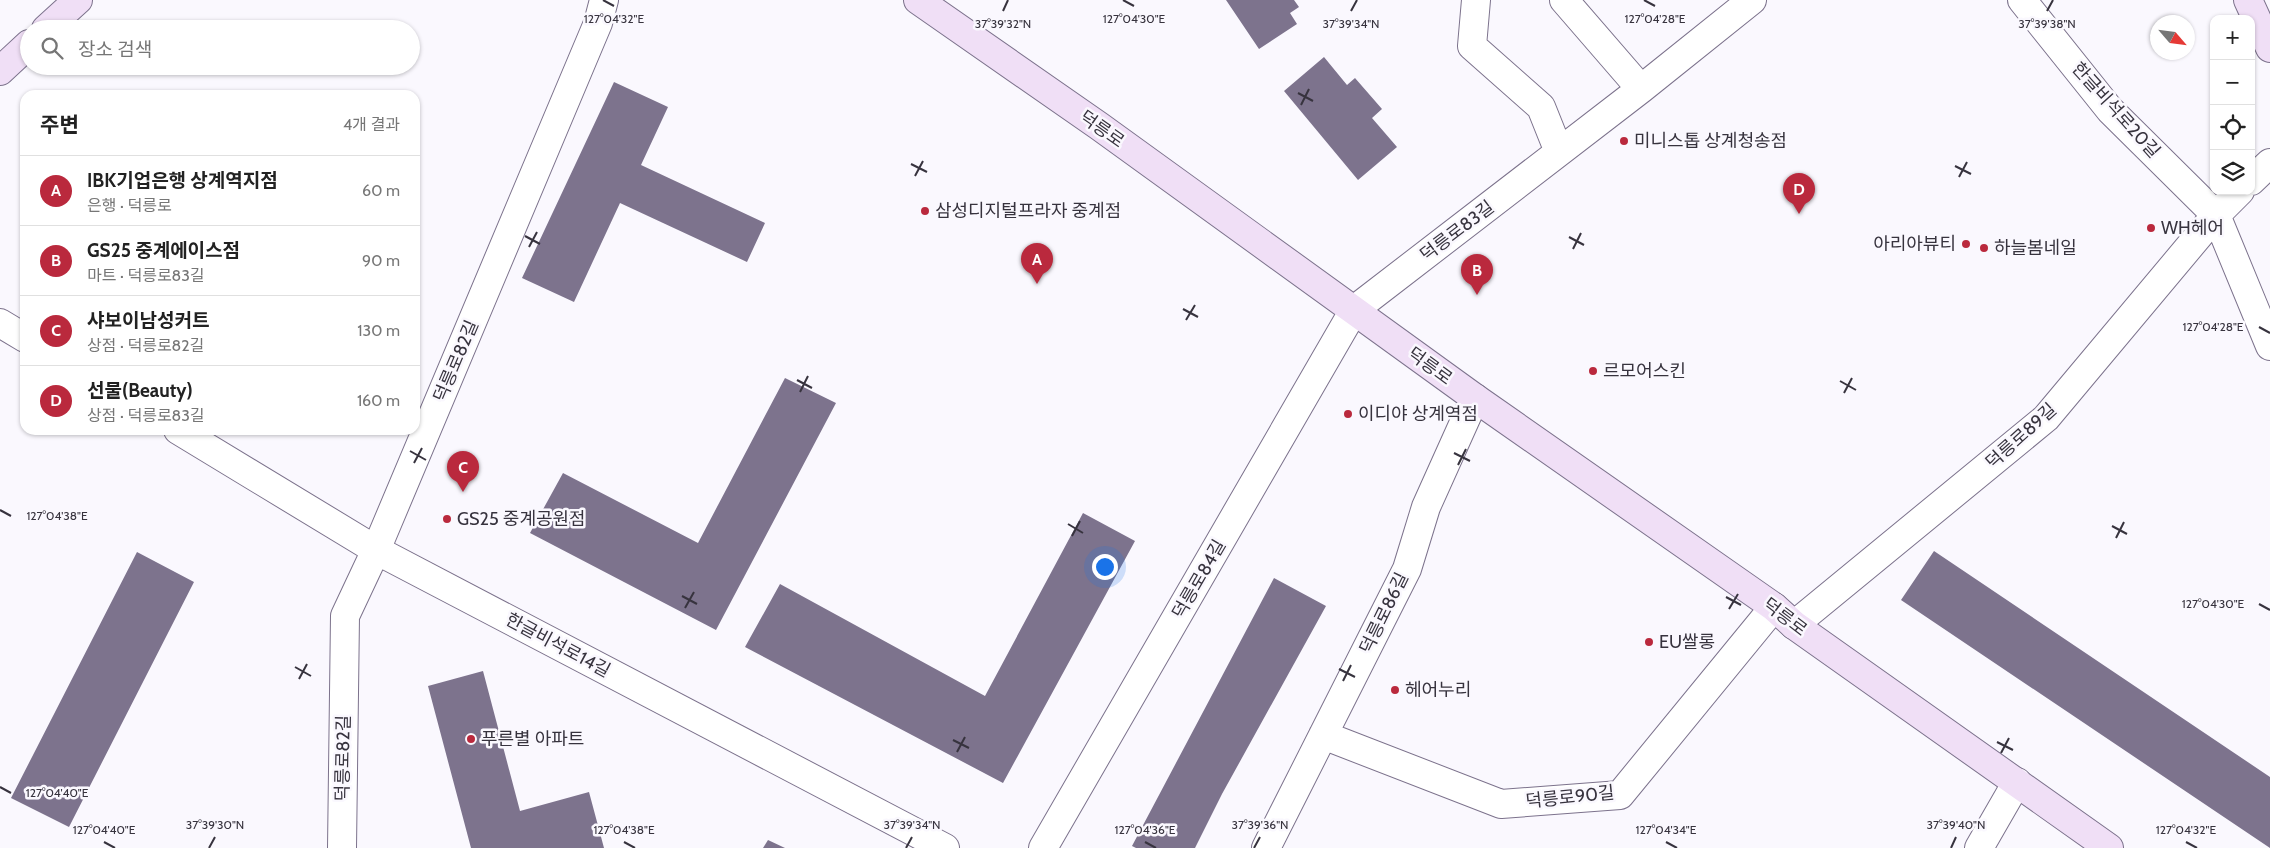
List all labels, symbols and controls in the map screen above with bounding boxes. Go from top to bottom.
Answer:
text: 127°04'32"E [584,11,644,26]
text: 127°04'30"E [1103,11,1166,26]
text: 127°04'28"E [1624,11,1686,26]
north arrow [2150,15,2195,60]
map controls [2210,15,2255,195]
button: + [2210,15,2255,60]
text: 37°39'32"N [975,16,1031,31]
text: 37°39'34"N [1323,16,1380,31]
text: 37°39'38"N [2018,16,2076,31]
search box [20,20,420,75]
icon: search [38,34,66,62]
text: 장소 검색 [78,38,152,61]
street label: 한글비석로20길 [2067,58,2165,162]
button: − [2210,60,2255,105]
button: locate [2210,105,2255,150]
street label: 덕릉로 [1075,106,1129,152]
text: 주변 [40,112,79,137]
text: 4개 결과 [343,115,400,134]
place label: 미니스톱 상계청송점 [1634,130,1787,152]
marker: 미니스톱 상계청송점 [1618,135,1630,147]
button: layers [2210,150,2255,195]
text: IBK기업은행 상계역지점 [87,169,278,192]
pin: D [1783,173,1815,214]
text: A [51,181,61,200]
text: 60 m [362,181,400,200]
text: 은행 · 덕릉로 [87,196,172,215]
street label: 덕릉로83길 [1416,196,1498,266]
place label: 삼성디지털프라자 중계점 [935,200,1121,222]
marker: 삼성디지털프라자 중계점 [919,205,931,217]
place label: WH헤어 [2161,217,2224,239]
marker: WH헤어 [2145,222,2157,234]
place label: 아리아뷰티 [1873,233,1956,255]
place label: 하늘봄네일 [1994,237,2077,259]
marker: 아리아뷰티 [1960,238,1972,250]
text: GS25 중계에이스점 [87,239,240,262]
marker: 하늘봄네일 [1978,242,1990,254]
pin: A [1021,243,1053,284]
text: B [51,251,61,270]
text: 90 m [362,251,400,270]
pin: B [1461,254,1493,295]
text: 마트 · 덕릉로83길 [87,266,205,285]
text: 샤보이남성커트 [87,309,209,332]
street label: 덕릉로82길 [429,317,483,405]
text: 127°04'28"E [2182,319,2244,334]
text: C [51,321,61,340]
text: 130 m [357,321,400,340]
text: 상점 · 덕릉로82길 [87,336,204,355]
street label: 덕릉로 [1403,342,1457,390]
place label: 르모어스킨 [1603,360,1686,382]
marker: 르모어스킨 [1587,365,1599,377]
text: 선물(Beauty) [87,379,193,402]
text: D [50,391,62,410]
text: 160 m [357,391,400,410]
street label: 덕릉로89길 [1981,399,2061,473]
place label: 이디야 상계역점 [1358,403,1478,425]
text: 상점 · 덕릉로83길 [87,406,205,425]
marker: 이디야 상계역점 [1342,408,1354,420]
pin: C [447,451,479,492]
text: 127°04'38"E [26,508,88,523]
place label: GS25 중계공원점 [457,508,586,530]
marker: GS25 중계공원점 [441,513,453,525]
street label: 덕릉로84길 [1168,536,1230,622]
your location [1092,554,1118,580]
street label: 덕릉로86길 [1355,569,1413,657]
street label: 덕릉로 [1759,593,1811,641]
text: 127°04'30"E [2182,596,2245,611]
street label: 한글비석로14길 [502,608,614,682]
place label: EU쌀롱 [1659,631,1715,653]
marker: EU쌀롱 [1643,636,1655,648]
place label: 헤어누리 [1405,679,1471,701]
marker: 헤어누리 [1389,684,1401,696]
street label: 덕릉로82길 [331,715,355,801]
place label: 푸른별 아파트 [481,728,584,750]
marker: 푸른별 아파트 [465,733,477,745]
street label: 덕릉로90길 [1525,781,1615,813]
text: 127°04'40"E [26,785,89,800]
text: 37°39'30"N [186,817,244,832]
text: 37°39'34"N [884,817,941,832]
text: 37°39'36"N [1231,817,1289,832]
text: 37°39'40"N [1927,817,1985,832]
text: 127°04'40"E [73,822,136,837]
text: 127°04'38"E [593,822,655,837]
text: 127°04'36"E [1115,822,1176,837]
text: 127°04'34"E [1636,822,1697,837]
text: 127°04'32"E [2156,822,2216,837]

